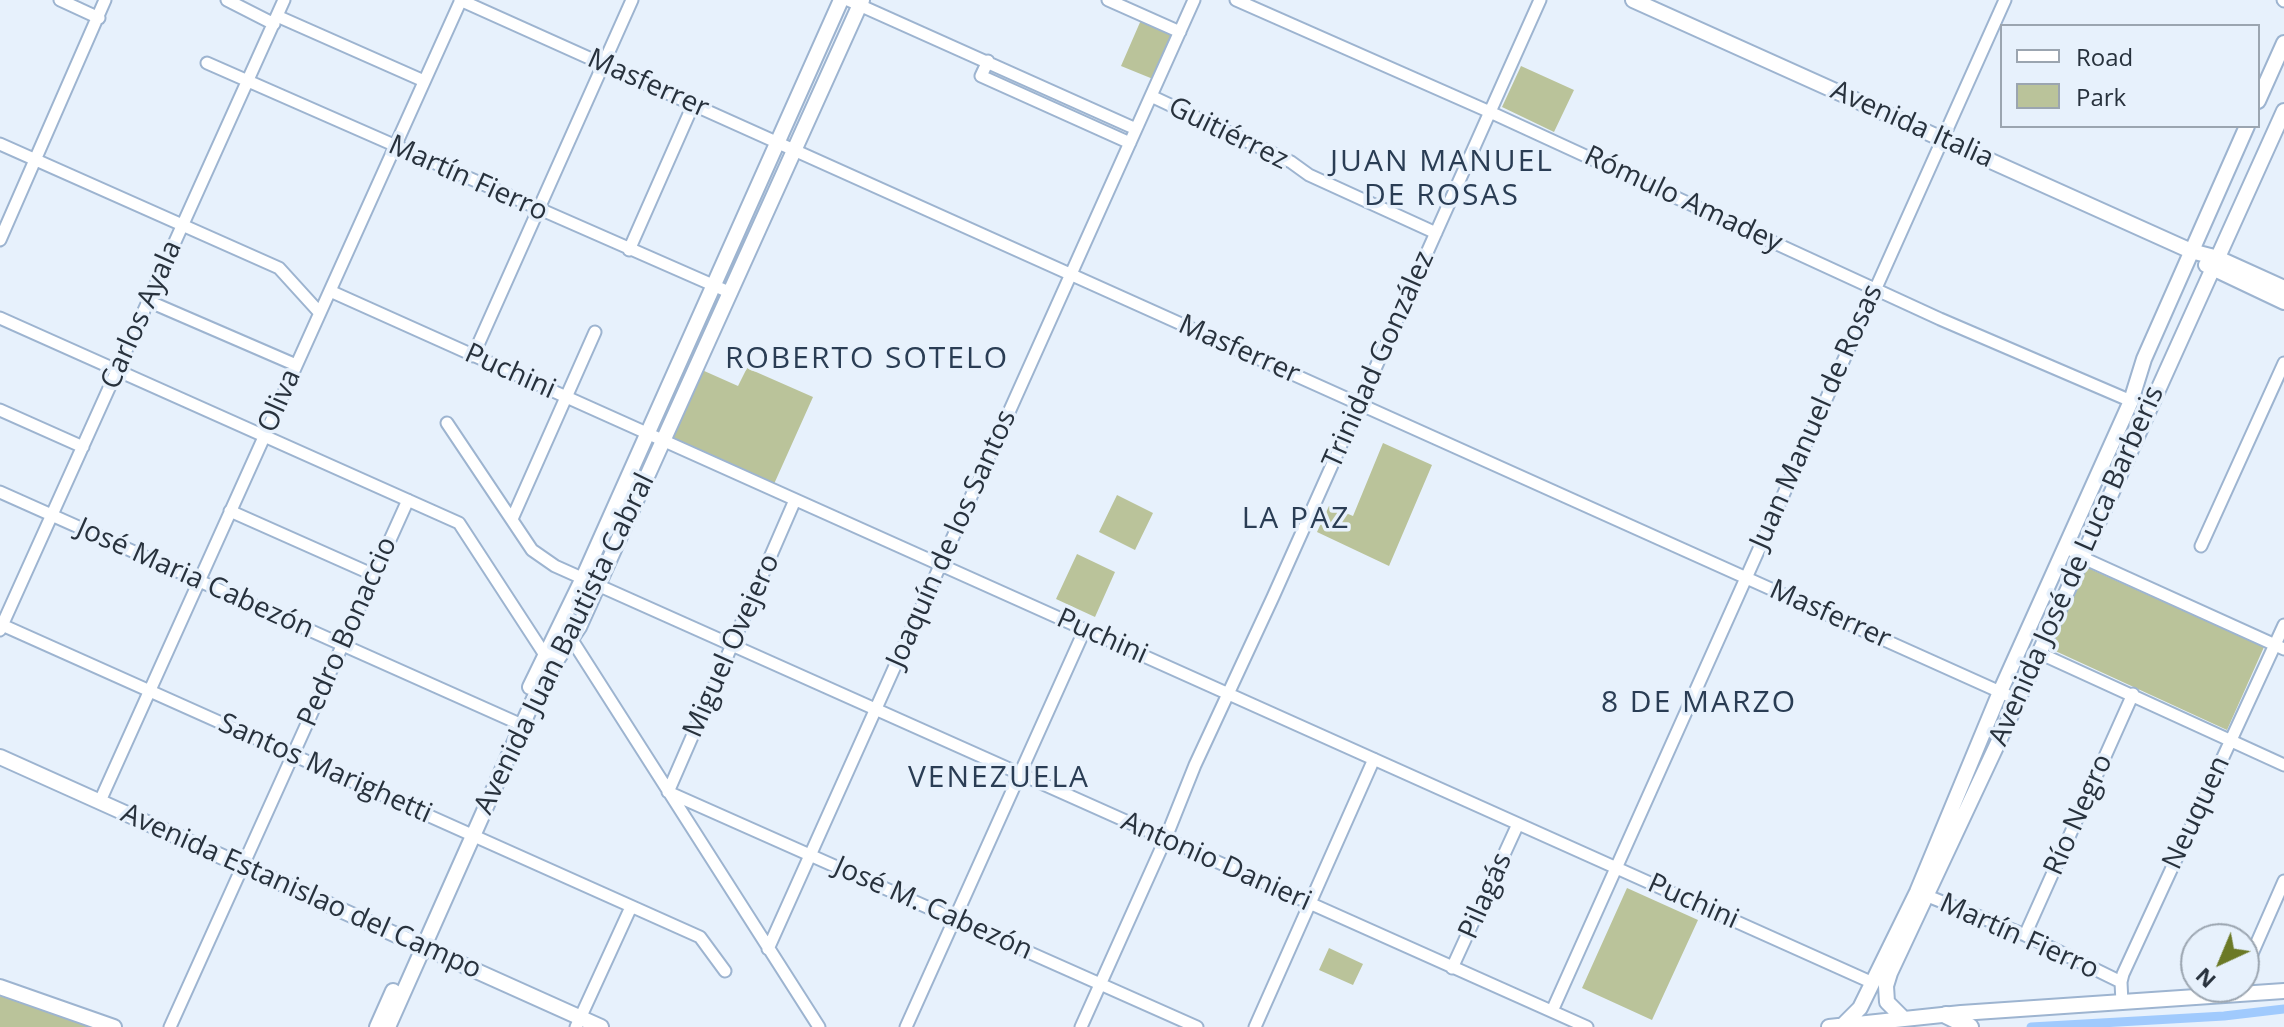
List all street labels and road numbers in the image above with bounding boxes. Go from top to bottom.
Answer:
street label: Masferrer [582,42,714,126]
street label: Avenida Italia [1825,74,1999,176]
street label: Guitiérrez [1163,91,1293,177]
street label: Martín Fierro [383,129,553,229]
street label: Rómulo Amadey [1579,139,1787,261]
street label: Carlos Ayala [94,236,190,394]
street label: Trinidad González [1316,246,1442,474]
street label: Juan Manuel de Rosas [1743,279,1891,555]
street label: Masferrer [1173,308,1305,392]
street label: Puchini [459,337,561,407]
street label: Oliva [251,364,309,438]
street label: Avenida José de Luca Barberis [1982,381,2172,751]
street label: Joaquín de los Santos [880,405,1024,673]
street label: Avenida Juan Bautista Cabral [468,468,662,820]
street label: José Maria Cabezón [71,512,319,646]
street label: Pedro Bonaccio [291,532,405,732]
street label: Miguel Ovejero [677,549,787,743]
street label: Masferrer [1764,573,1896,657]
street label: Puchini [1051,602,1153,672]
street label: Santos Marighetti [213,707,437,831]
street label: Río Negro [2037,749,2121,881]
street label: Neuquen [2156,751,2238,875]
street label: Avenida Estanislao del Campo [116,797,486,987]
street label: Antonio Danieri [1116,805,1316,919]
street label: Pilagás [1452,848,1520,944]
street label: José M. Cabezón [829,850,1037,968]
street label: Puchini [1642,867,1744,937]
street label: Martín Fierro [1934,887,2104,987]

